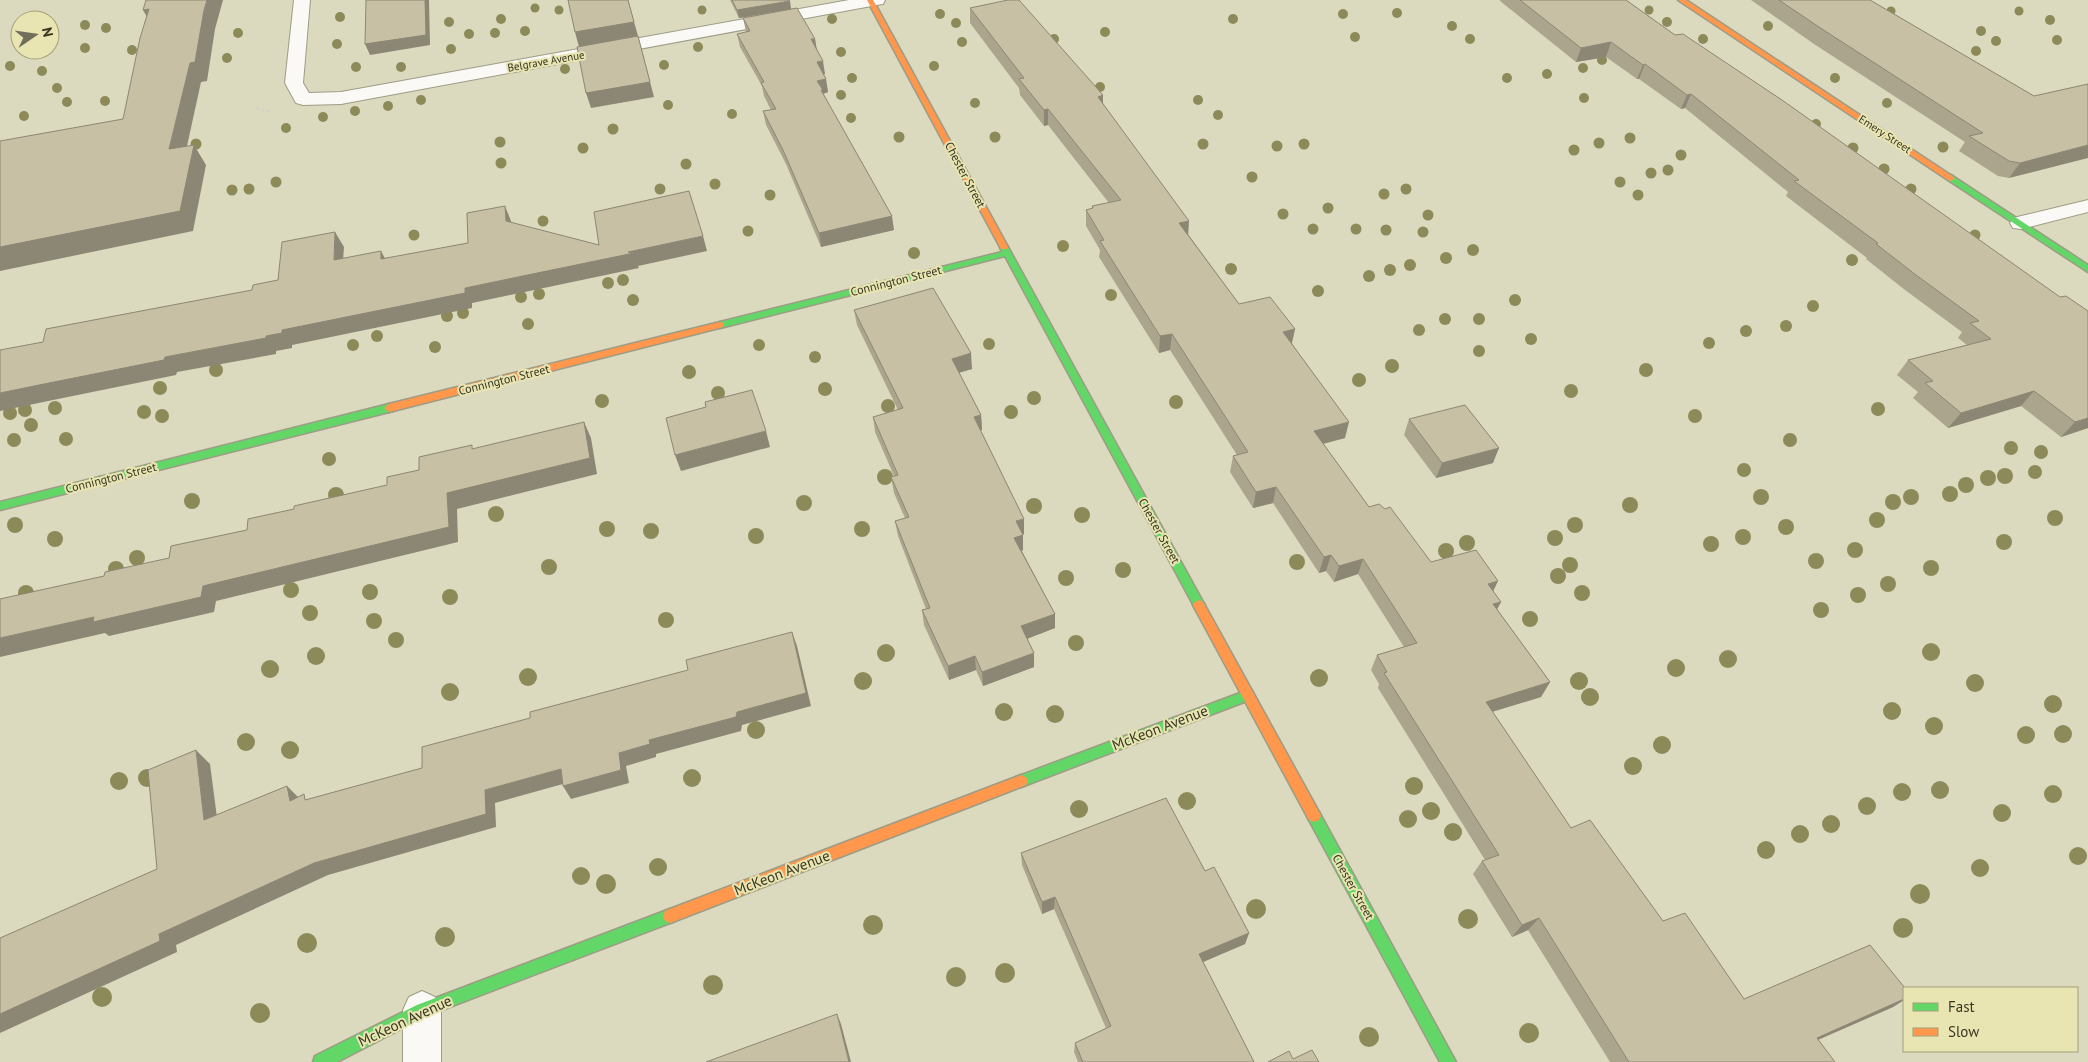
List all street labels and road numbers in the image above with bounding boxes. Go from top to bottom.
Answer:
street label: Belgrave Avenue [506,47,586,75]
street label: Emery Street [1856,112,1914,156]
street label: Chester Street [942,139,989,210]
street label: Connington Street [849,262,943,299]
street label: Connington Street [457,361,551,398]
street label: Connington Street [64,459,158,496]
street label: Chester Street [1135,495,1184,566]
street label: McKeon Avenue [1109,701,1210,755]
street label: McKeon Avenue [731,846,832,900]
street label: Chester Street [1329,851,1378,922]
street label: McKeon Avenue [355,991,455,1051]

